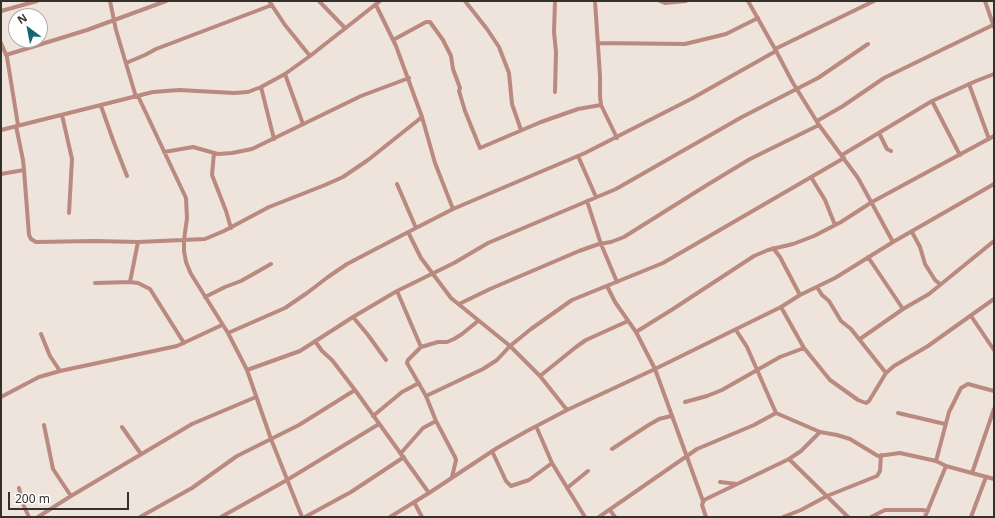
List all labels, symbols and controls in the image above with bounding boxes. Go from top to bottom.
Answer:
north arrow [8,8,48,48]
text: N [14,10,30,27]
scale bar [10,484,131,510]
text: 200 m [15,490,50,507]

